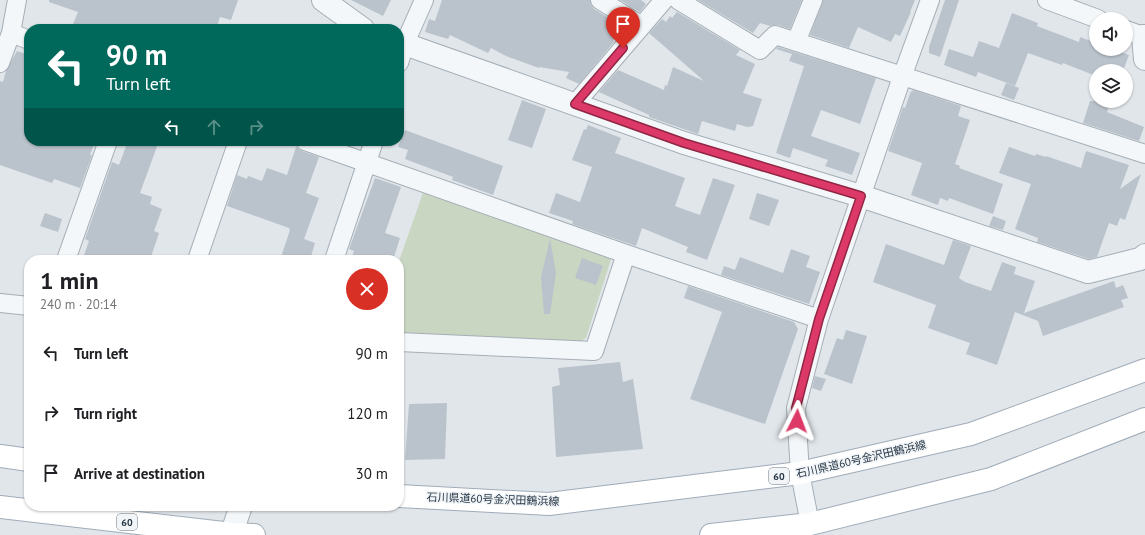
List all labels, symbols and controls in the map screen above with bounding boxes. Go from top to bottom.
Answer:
pin [606,7.0,640,48]
map controls [1089,12,1133,108]
button: sound [1089,12,1133,56]
icon: arrive [612,13,634,35]
text: 90 m [106,36,167,73]
icon: left [40,40,92,92]
button: layers [1089,64,1133,108]
text: Turn left [106,72,171,95]
icon: left [161,116,183,138]
icon: ahead [203,116,225,138]
icon: right [245,116,267,138]
text: 1 min [40,265,99,296]
button: close [346,268,388,310]
text: 240 m · 20:14 [40,296,117,313]
icon: left [40,342,62,364]
text: Turn left [74,344,128,363]
text: 90 m [355,344,388,363]
position arrow [776,400,818,442]
icon: right [40,402,62,424]
text: Turn right [74,404,137,423]
text: 120 m [347,404,388,423]
street label: 石川県道60号金沢田鶴浜線 [795,437,927,481]
icon: arrive [40,462,62,484]
text: Arrive at destination [74,464,205,483]
text: 30 m [355,464,388,483]
road number: 60 [769,468,789,484]
street label: 石川県道60号金沢田鶴浜線 [426,490,560,508]
road number: 60 [117,514,137,530]

